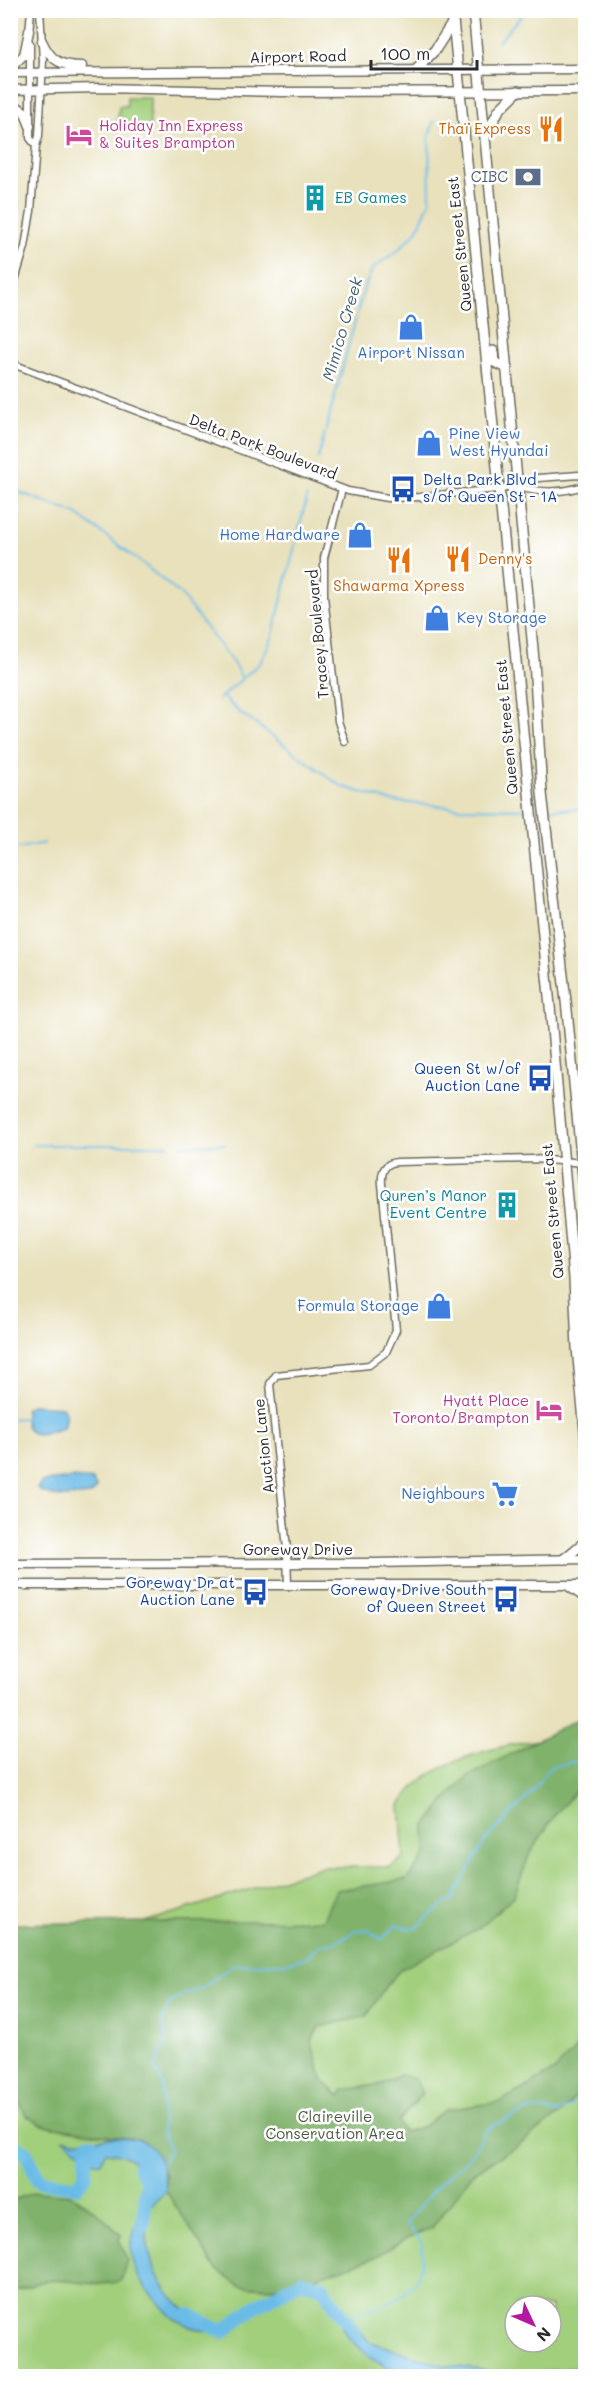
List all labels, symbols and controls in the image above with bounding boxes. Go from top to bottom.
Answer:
scale bar [371,33,478,71]
text: 100 m [380,41,430,65]
street label: Airport Road [249,45,347,67]
restaurant icon: Thaï Express [536,114,566,144]
place label: Holiday Inn Express & Suites Brampton [99,115,243,152]
place label: Thaï Express [438,118,531,138]
hotel icon: Holiday Inn Express & Suites Brampton [64,120,94,150]
bank icon: CIBC [513,162,543,192]
place label: CIBC [471,166,508,186]
street label: Queen Street East [442,175,476,313]
building icon: EB Games [300,183,330,213]
place label: EB Games [335,187,407,207]
water label: Mimico Creek [317,274,367,383]
shop icon: Airport Nissan [396,312,426,342]
place label: Airport Nissan [357,342,465,362]
street label: Delta Park Boulevard [187,409,340,483]
place label: Pine View West Hyundai [449,423,549,460]
shop icon: Pine View West Hyundai [414,428,444,458]
place label: Delta Park Blvd s/of Queen St - 1A [423,469,557,506]
bus stop icon: Delta Park Blvd s/of Queen St - 1A [388,474,418,504]
shop icon: Home Hardware [345,520,375,550]
place label: Home Hardware [219,524,340,544]
restaurant icon: Denny's [443,544,473,574]
restaurant icon: Shawarma Xpress [384,545,414,575]
place label: Denny's [478,548,533,568]
street label: Tracey Boulevard [301,569,333,700]
place label: Shawarma Xpress [333,575,465,595]
shop icon: Key Storage [422,603,452,633]
place label: Key Storage [457,607,547,627]
street label: Queen Street East [490,658,522,796]
place label: Queen St w/of Auction Lane [414,1058,521,1095]
bus stop icon: Queen St w/of Auction Lane [525,1063,555,1093]
street label: Queen Street East [536,1142,568,1280]
place label: Quren’s Manor Event Centre [380,1185,487,1222]
building icon: Quren’s Manor Event Centre [492,1190,522,1220]
shop icon: Formula Storage [424,1291,454,1321]
place label: Formula Storage [297,1295,419,1315]
place label: Hyatt Place Toronto/Brampton [392,1390,529,1427]
hotel icon: Hyatt Place Toronto/Brampton [534,1395,564,1425]
street label: Auction Lane [248,1398,278,1495]
supermarket icon: Neighbours [490,1479,520,1509]
place label: Neighbours [401,1483,485,1503]
street label: Goreway Drive [243,1539,353,1559]
place label: Goreway Dr at Auction Lane [126,1572,235,1609]
bus stop icon: Goreway Dr at Auction Lane [240,1577,270,1607]
place label: Goreway Drive South of Queen Street [331,1579,486,1616]
bus stop icon: Goreway Drive South of Queen Street [491,1584,521,1614]
park label: Claireville Conservation Area [265,2106,405,2143]
north arrow [503,2294,563,2354]
text: N [532,2323,556,2346]

